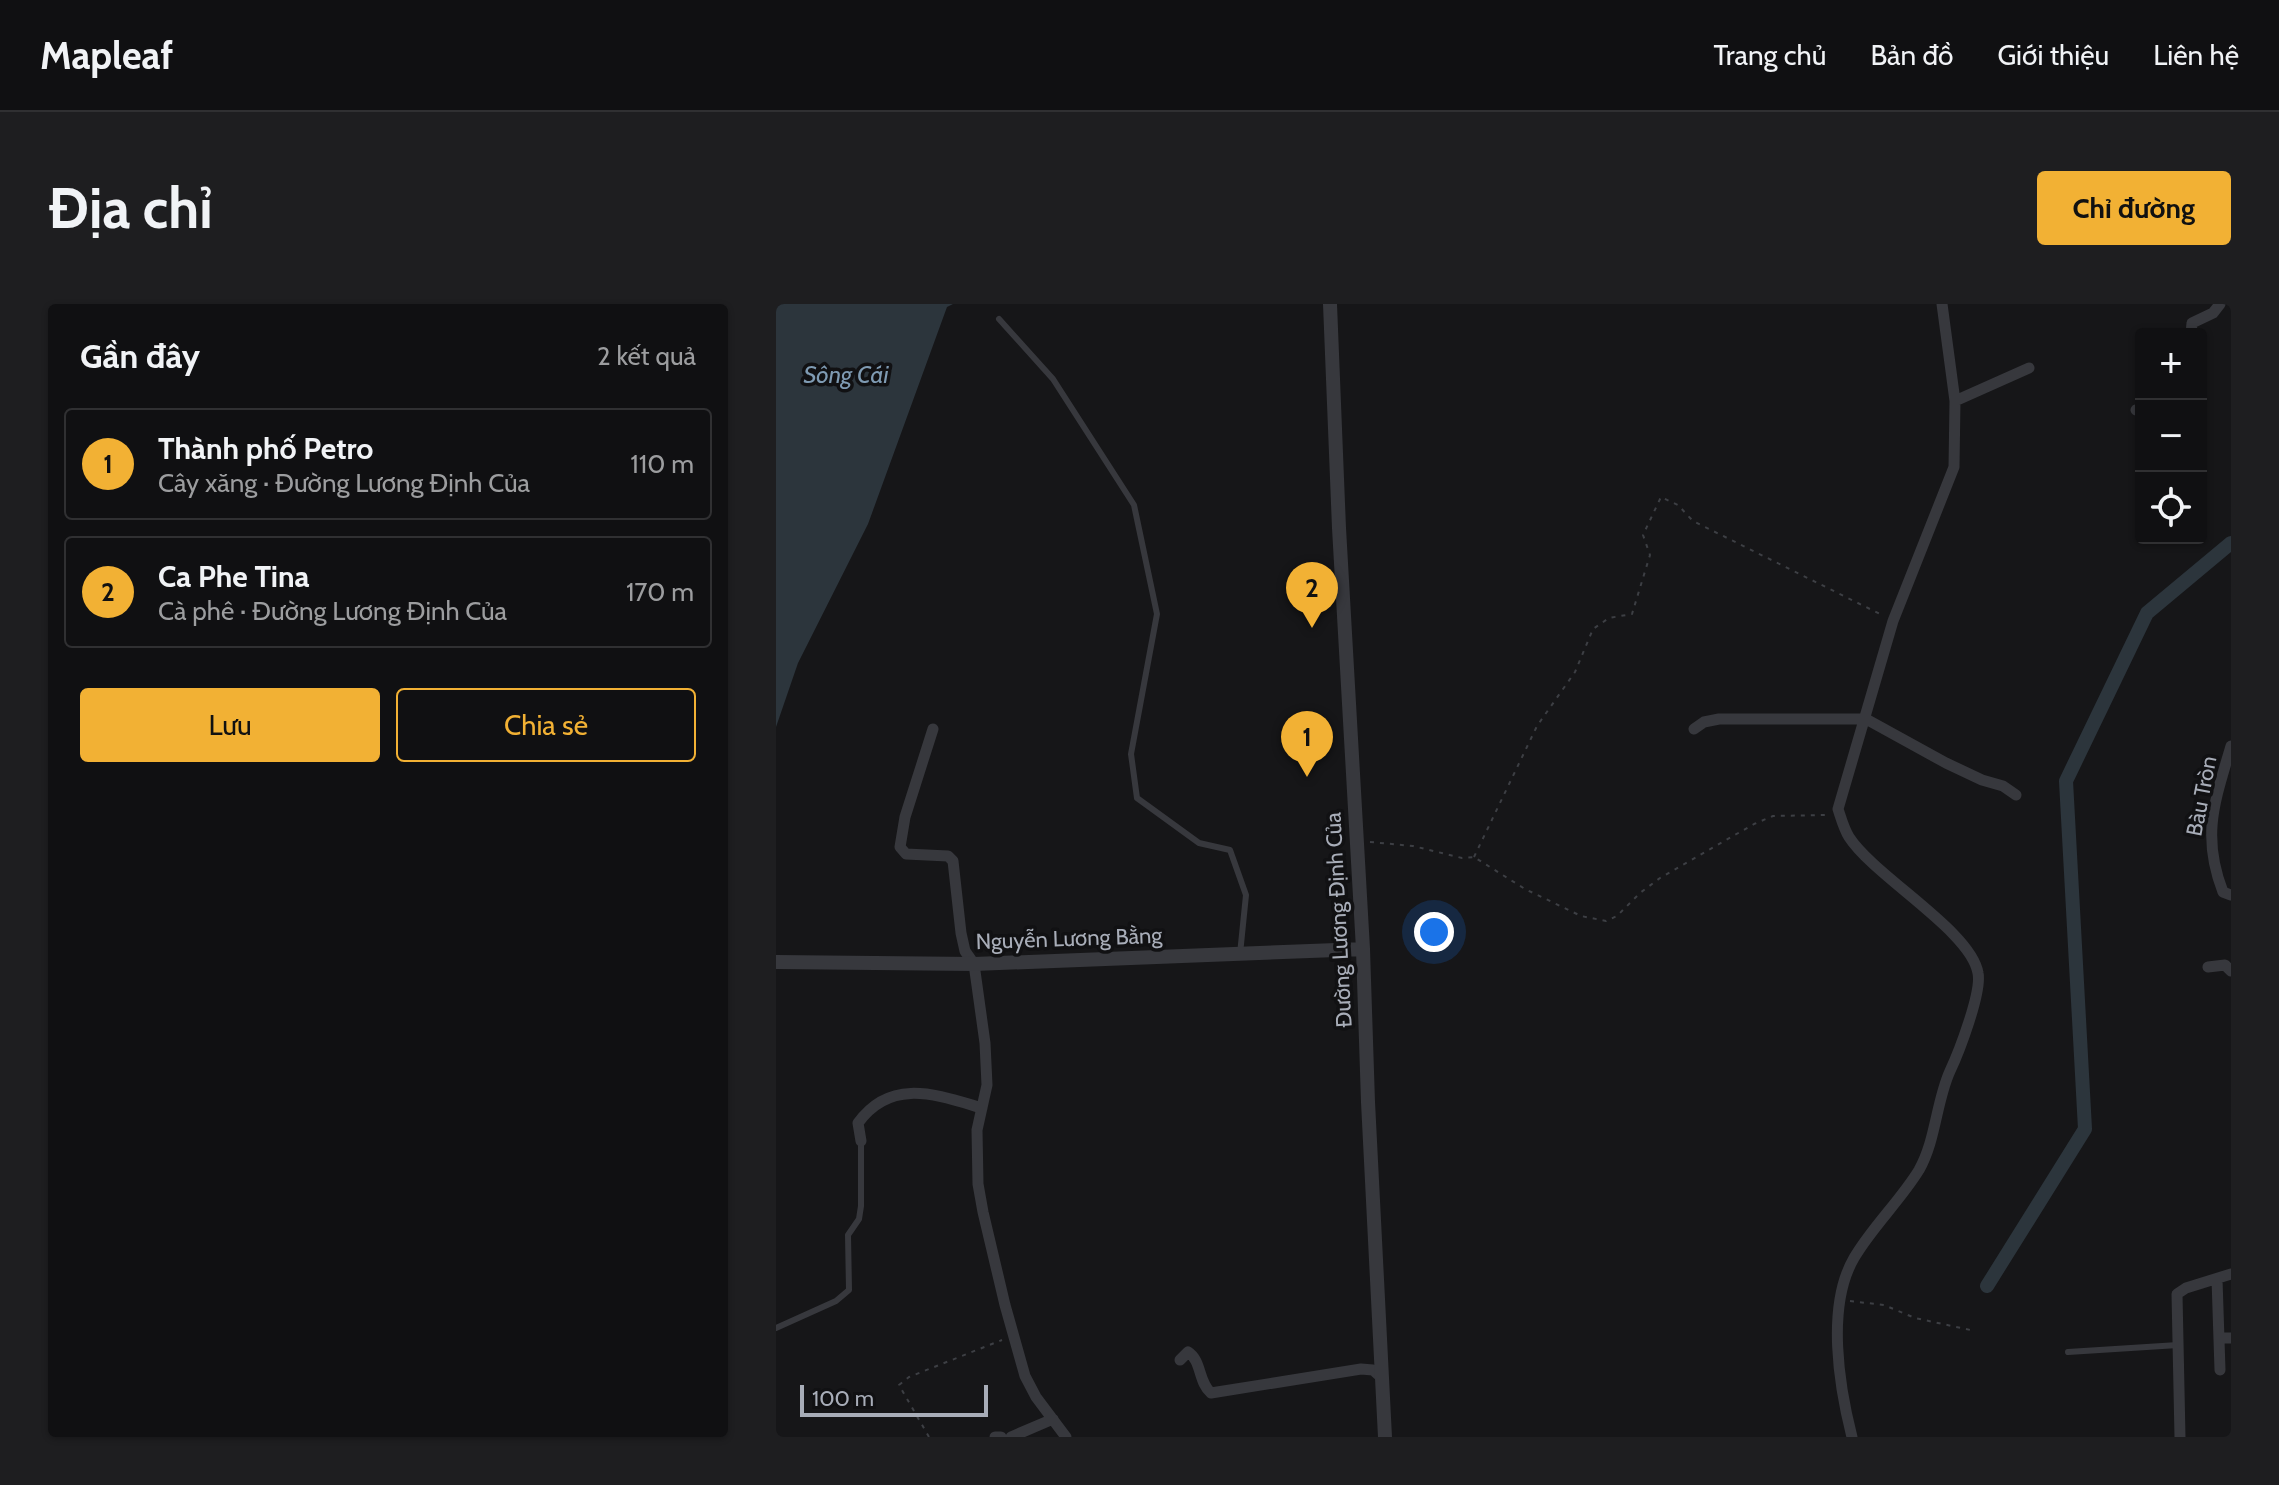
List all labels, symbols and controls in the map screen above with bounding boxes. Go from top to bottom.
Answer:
text: Mapleaf [40,32,173,79]
text: Trang chủ [1713,38,1826,72]
text: Bản đồ [1870,38,1953,72]
text: Giới thiệu [1997,38,2109,72]
text: Liên hệ [2153,38,2239,72]
button: Chỉ đường [2037,171,2231,245]
text: Địa chỉ [48,174,213,242]
map controls [2135,328,2207,544]
button: + [2135,328,2207,400]
text: Gần đây [80,335,200,377]
text: 2 kết quả [597,340,696,372]
water label: Sông Cái [803,360,889,389]
button: − [2135,400,2207,472]
text: Thành phố Petro [158,430,373,467]
text: 1 [103,448,113,480]
text: 110 m [630,448,694,480]
text: Cây xăng · Đường Lương Định Của [158,467,530,499]
button: locate [2135,472,2207,544]
text: Ca Phe Tina [158,558,309,595]
pin: 2 [1286,562,1338,628]
text: 2 [101,576,115,608]
text: 170 m [626,576,694,608]
text: Cà phê · Đường Lương Định Của [158,595,507,627]
button: Lưu [80,688,380,762]
button: Chia sẻ [396,688,696,762]
pin: 1 [1281,711,1333,777]
street label: Bàu Tròn [2181,754,2222,838]
street label: Đường Lương Định Của [1319,811,1358,1028]
your location [1414,912,1454,952]
street label: Nguyễn Lương Bằng [975,922,1164,955]
scale bar [800,1381,988,1417]
text: 100 m [812,1385,874,1412]

